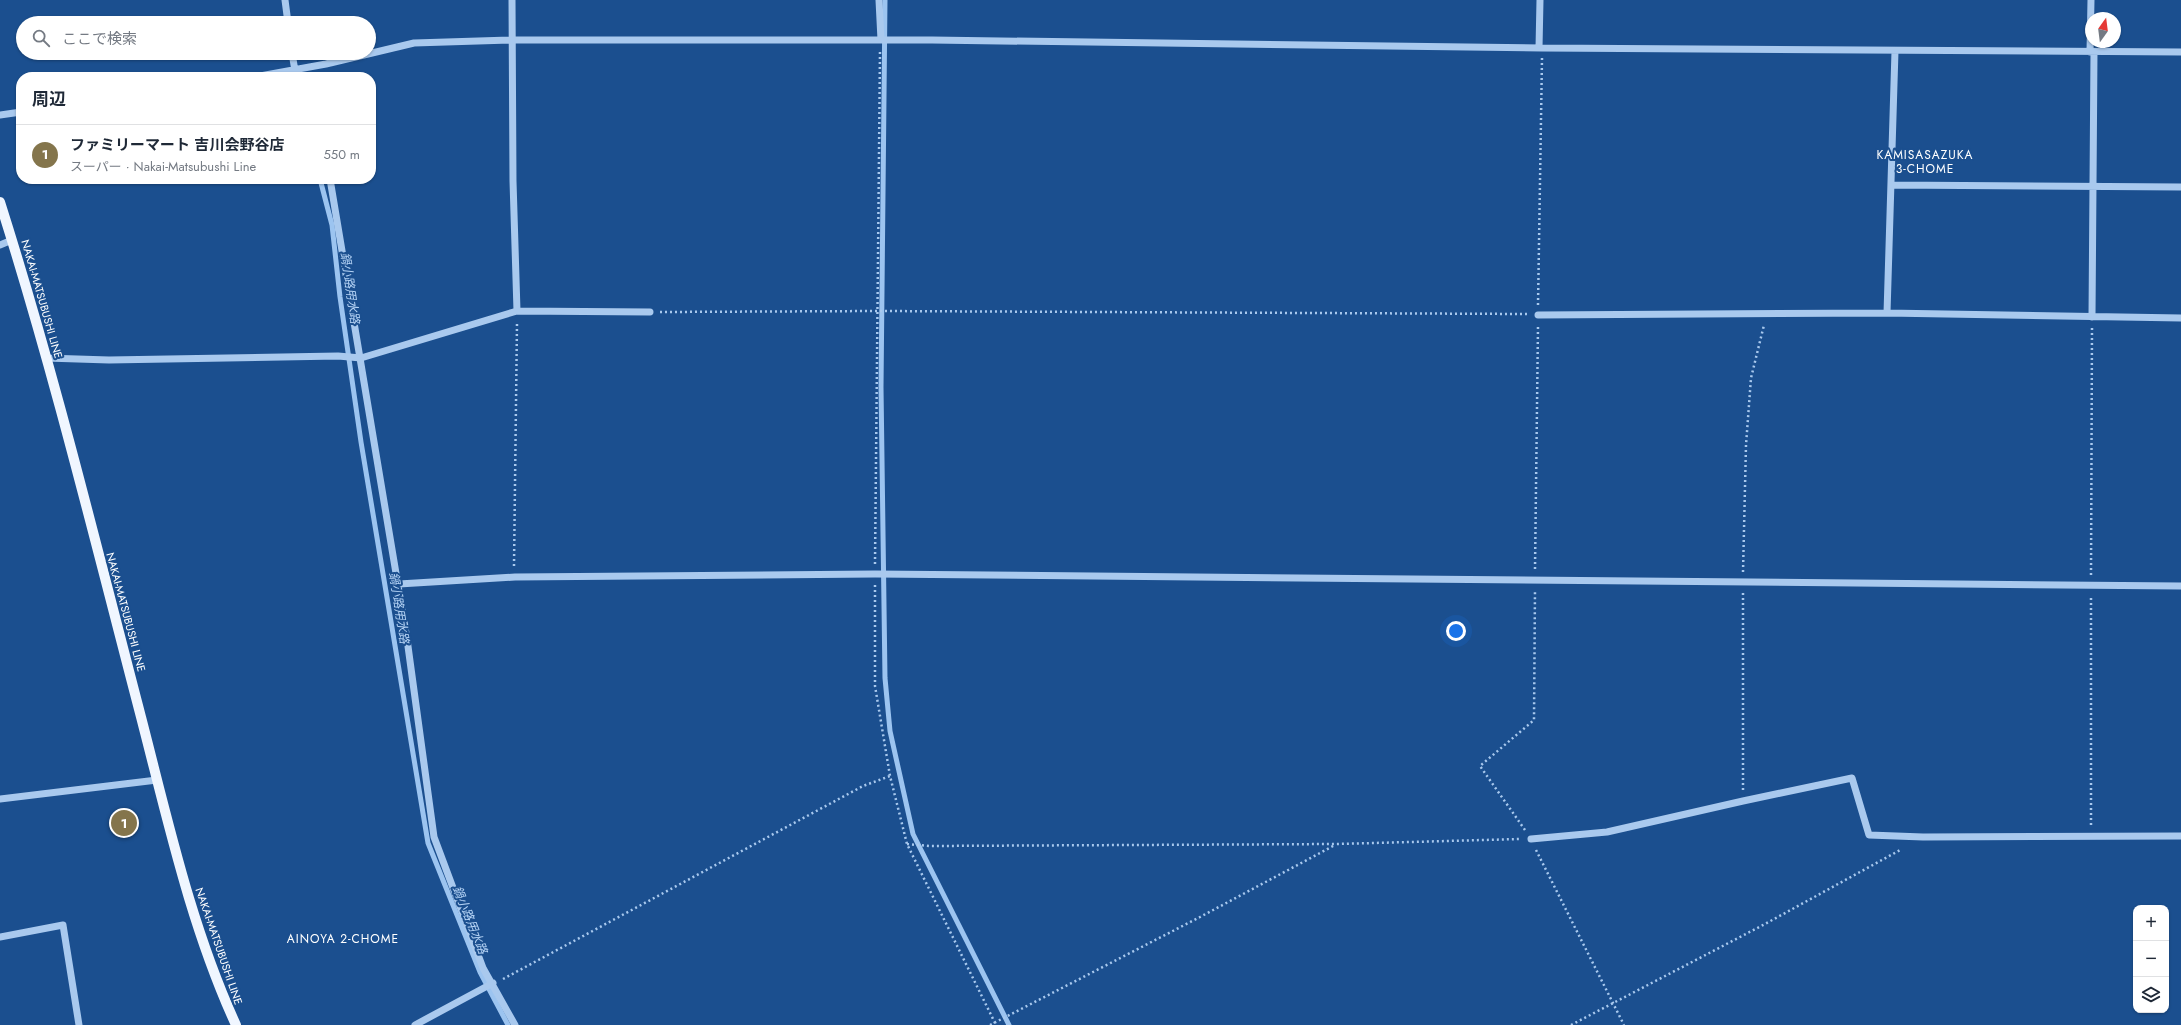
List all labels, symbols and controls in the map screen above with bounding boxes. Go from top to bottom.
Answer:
north arrow [2085,12,2121,48]
search box [16,16,376,60]
icon: search [30,27,52,49]
text: ここで検索 [62,28,137,50]
text: 周辺 [32,87,66,111]
text: ファミリーマート 吉川会野谷店 [70,134,285,156]
text: 1 [42,145,48,164]
text: 550 m [323,145,360,164]
district label: KAMISASAZUKA 3-CHOME [1876,146,1974,178]
text: スーパー · Nakai-Matsubushi Line [70,157,256,176]
street label: NAKAI-MATSUBUSHI LINE [17,238,67,360]
water label: 鍋小路用水路 [336,251,364,326]
street label: NAKAI-MATSUBUSHI LINE [102,551,150,673]
water label: 鍋小路用水路 [384,571,414,646]
your location [1446,621,1466,641]
pin: 1 [111,808,137,838]
water label: 鍋小路用水路 [448,883,492,958]
street label: NAKAI-MATSUBUSHI LINE [191,885,247,1007]
map controls [2133,905,2169,1013]
button: + [2133,905,2169,941]
district label: AINOYA 2-CHOME [287,930,399,948]
button: − [2133,941,2169,977]
button: layers [2133,977,2169,1013]

